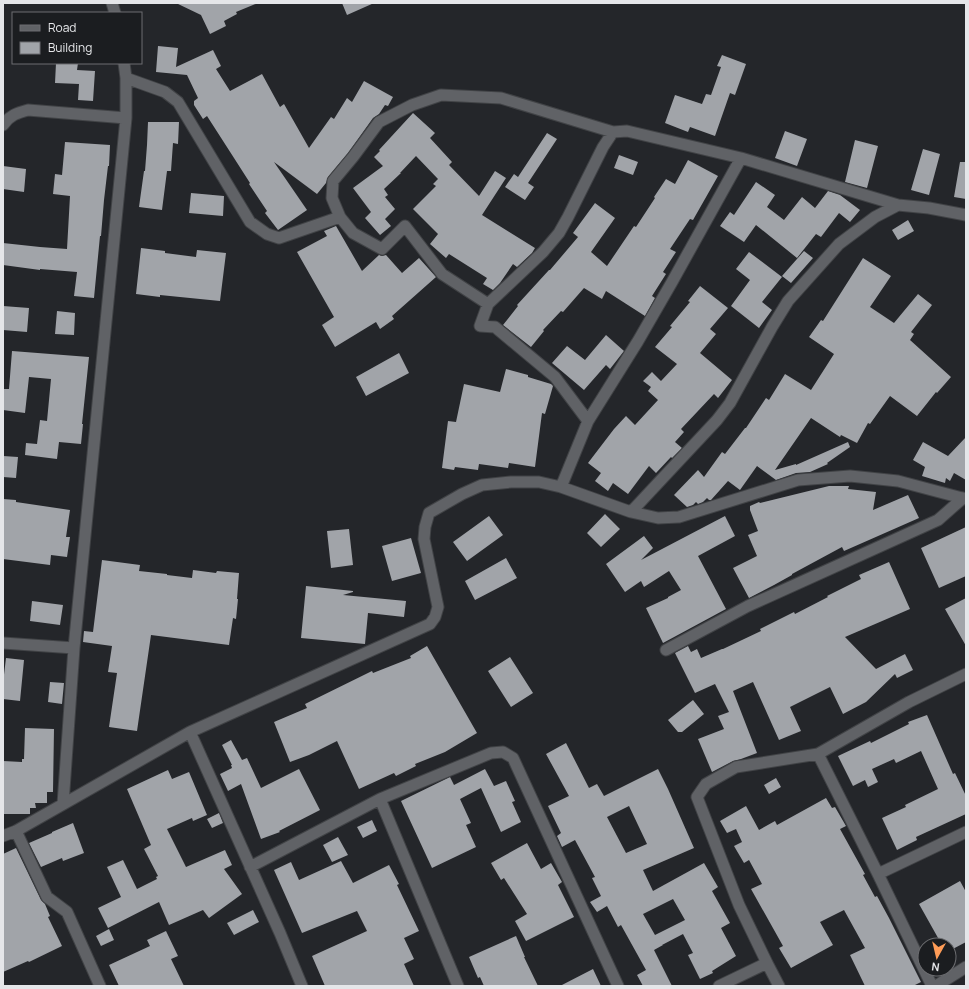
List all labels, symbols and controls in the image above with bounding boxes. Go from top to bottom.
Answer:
legend [12,12,142,64]
text: Road [48,19,76,36]
text: Building [48,39,92,56]
north arrow [917,937,957,977]
text: N [930,959,940,975]

